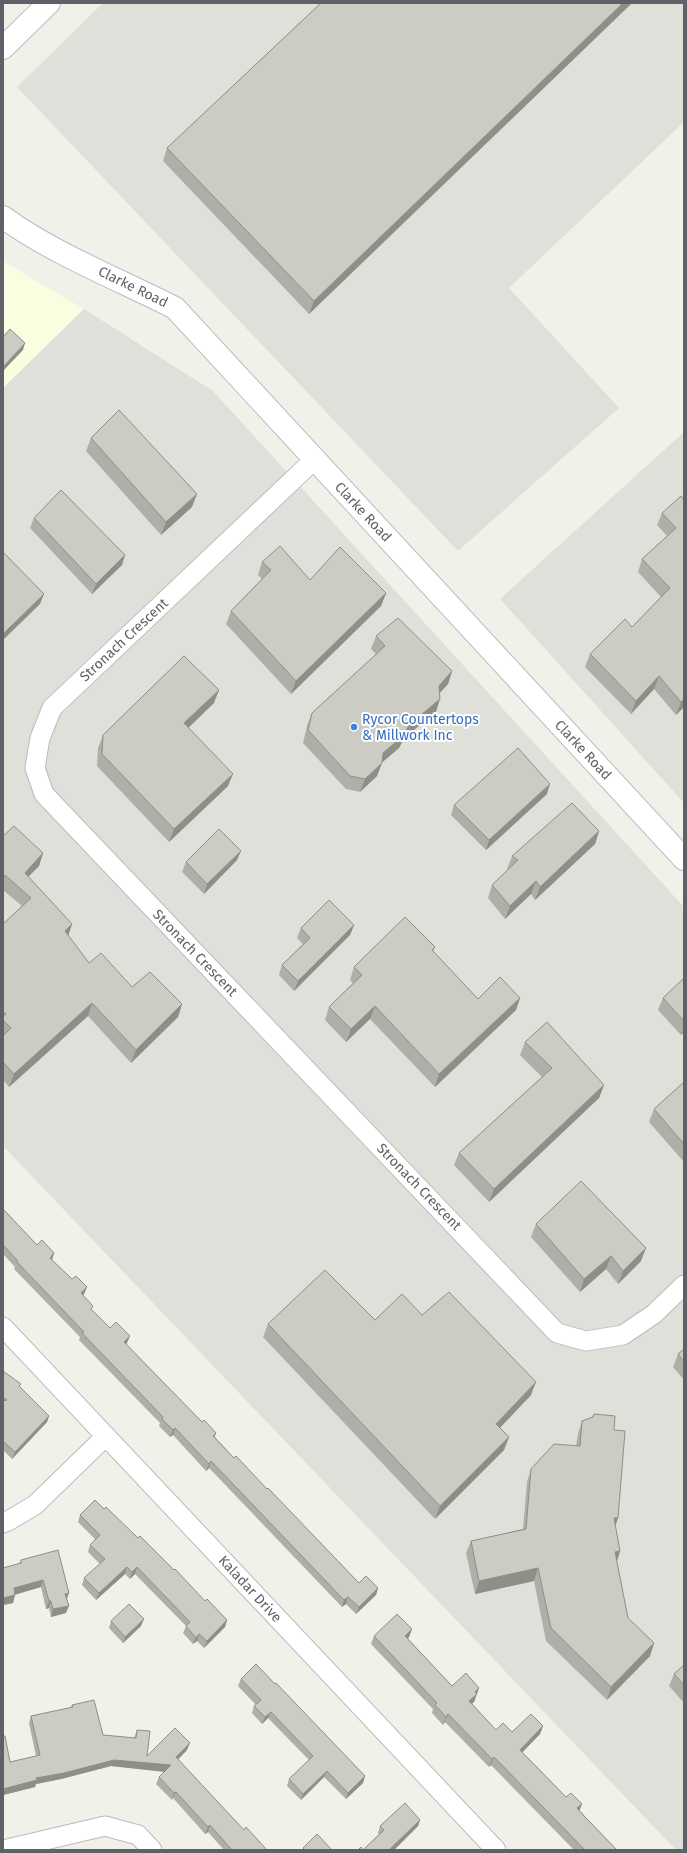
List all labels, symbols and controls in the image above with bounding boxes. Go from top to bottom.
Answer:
street label: Clarke Road [95,263,171,311]
street label: Clarke Road [331,479,395,545]
street label: Stronach Crescent [76,594,172,685]
place label: Rycor Countertops & Millwork Inc [362,711,479,744]
street label: Clarke Road [551,717,615,783]
marker: Rycor Countertops & Millwork Inc [349,722,359,732]
street label: Stronach Crescent [149,906,241,1001]
street label: Stronach Crescent [373,1140,465,1235]
street label: Kaladar Drive [215,1552,285,1626]

